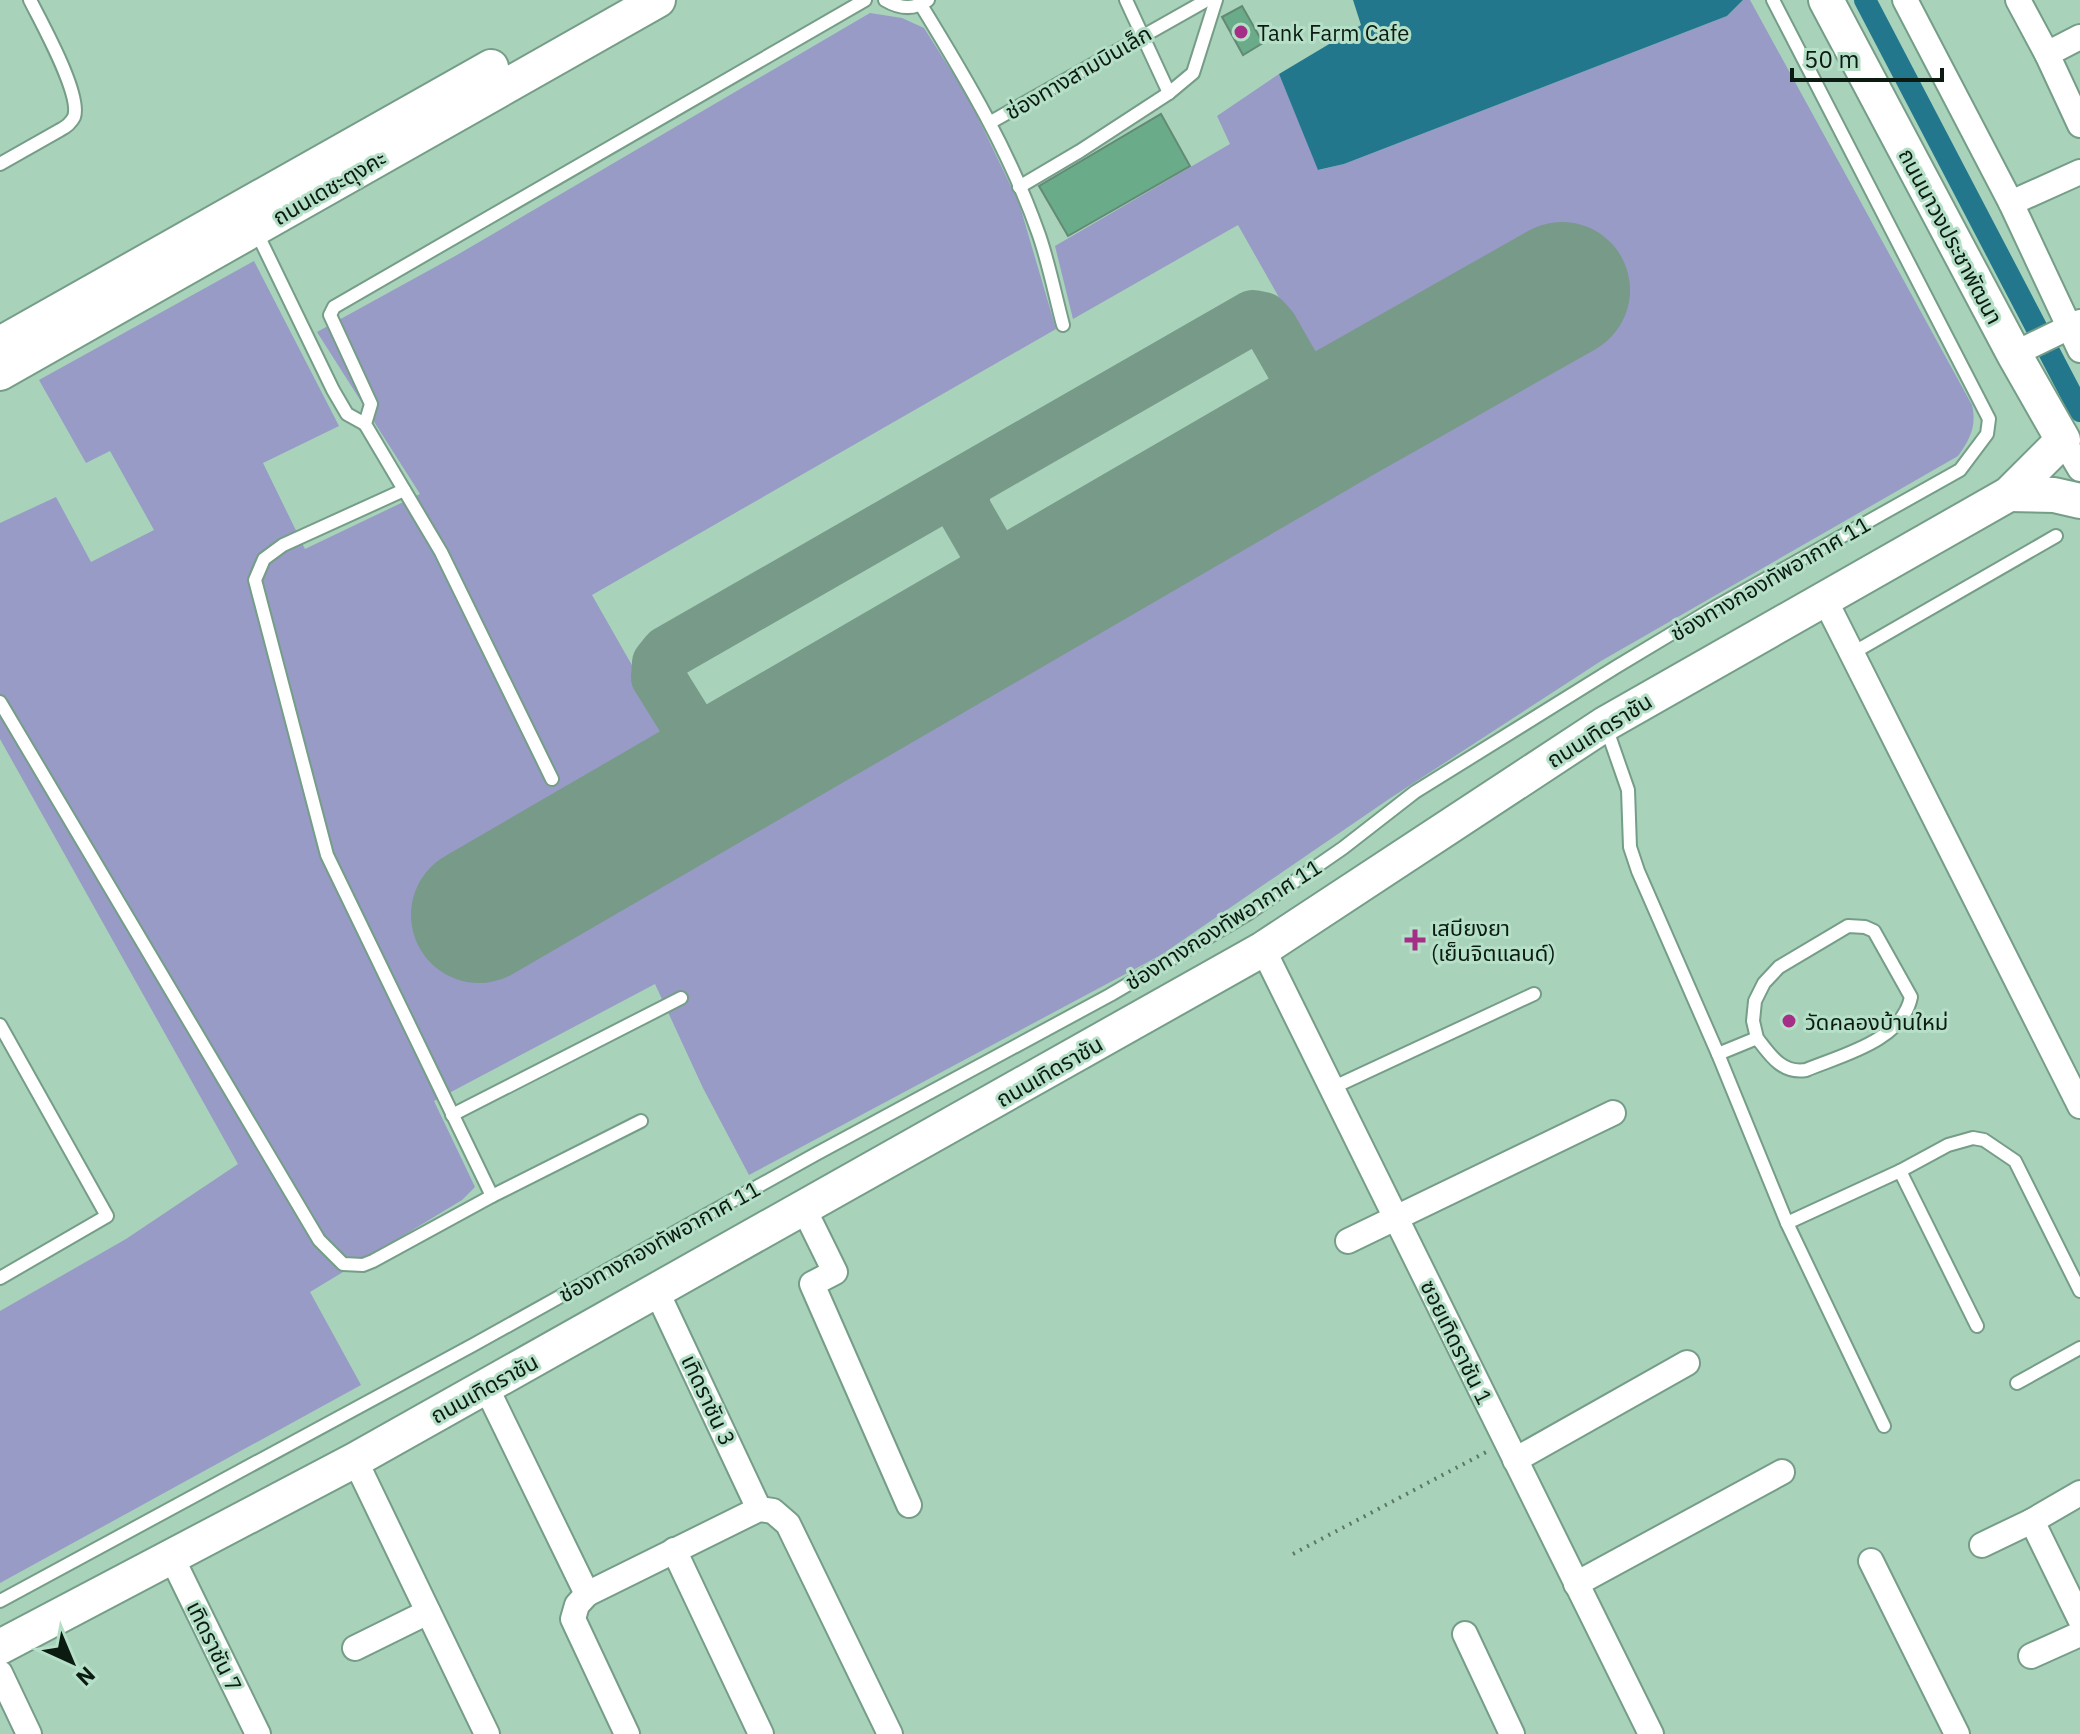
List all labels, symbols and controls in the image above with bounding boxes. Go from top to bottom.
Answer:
street label: ช่องทางสามบินเล็ก [1000,18,1156,126]
place label: Tank Farm Cafe [1257,18,1409,47]
marker: Tank Farm Cafe [1232,23,1250,41]
scale bar [1792,32,1942,82]
text: 50 m [1804,43,1859,75]
street label: ถนนเดชะตุงคะ [267,143,391,231]
street label: ถนนนาวงประชาพัฒนา [1892,143,2010,329]
street label: ช่องทางกองทัพอากาศ 11 [1665,509,1875,647]
street label: ถนนเทิดราชัน [1541,686,1657,774]
street label: ช่องทางกองทัพอากาศ 11 [1119,852,1327,996]
place label: เสบียงยา (เย็นจิตแลนด์) [1431,913,1556,967]
marker: เสบียงยา (เย็นจิตแลนด์) [1406,931,1424,949]
place label: วัดคลองบ้านใหม่ [1805,1007,1948,1036]
marker: วัดคลองบ้านใหม่ [1780,1012,1798,1030]
street label: ถนนเทิดราชัน [990,1029,1108,1113]
street label: ช่องทางกองทัพอากาศ 11 [553,1174,765,1308]
street label: ซอยเทิดราชัน 1 [1414,1275,1500,1409]
street label: ถนนเทิดราชัน [425,1346,543,1430]
street label: เทิดราชัน 3 [675,1350,743,1450]
street label: เทิดราชัน 7 [181,1596,249,1696]
north arrow [32,1622,112,1702]
text: N [70,1661,102,1693]

